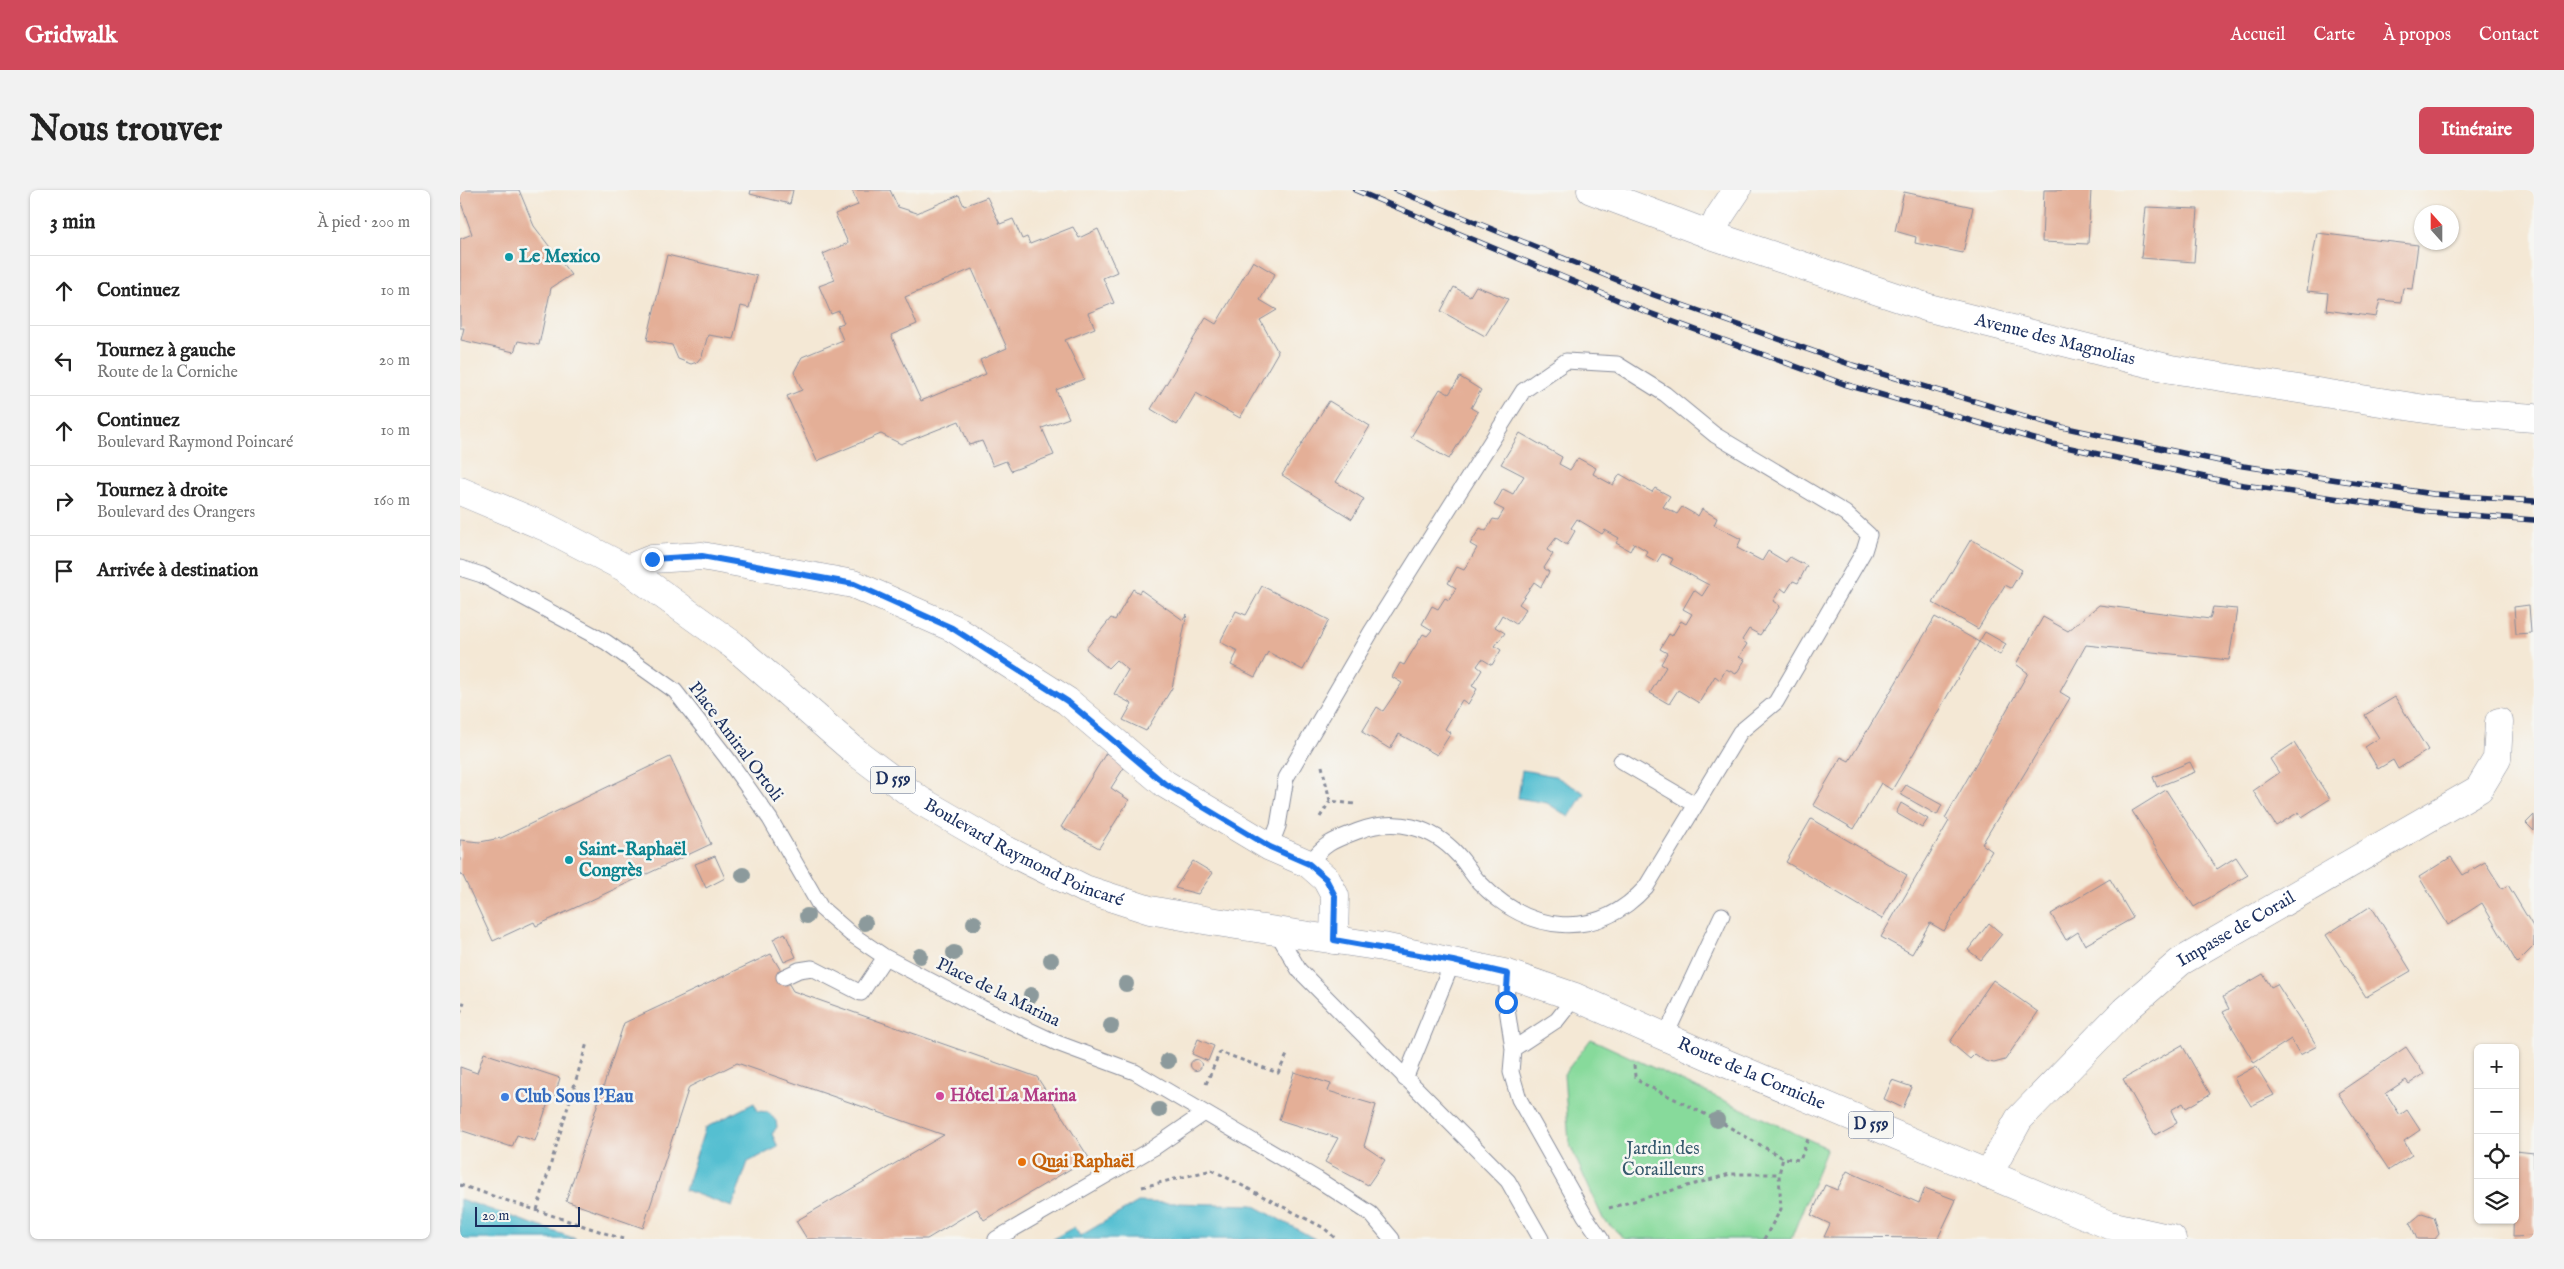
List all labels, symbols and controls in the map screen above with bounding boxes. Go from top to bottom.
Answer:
text: Gridwalk [25,20,117,51]
text: Accueil [2231,24,2286,47]
text: Carte [2314,24,2355,47]
text: À propos [2383,24,2451,47]
text: Contact [2479,24,2539,47]
button: Itinéraire [2419,107,2534,154]
text: Nous trouver [30,108,222,153]
north arrow [2414,205,2459,250]
text: 3 min [50,209,95,236]
text: À pied · 200 m [317,213,410,233]
place label: Le Mexico [519,246,600,269]
marker: Le Mexico [503,251,515,263]
icon: ahead [50,277,78,305]
text: Continuez [97,279,180,303]
text: 10 m [380,281,410,301]
street label: Avenue des Magnolias [1971,308,2138,371]
text: Tournez à gauche [97,339,236,363]
icon: left [50,347,78,375]
text: 20 m [379,351,410,371]
text: Route de la Corniche [97,363,238,383]
text: Continuez [97,409,180,433]
icon: ahead [50,417,78,445]
text: 10 m [380,421,410,441]
text: Boulevard Raymond Poincaré [97,433,293,453]
text: Tournez à droite [97,479,228,503]
icon: right [50,487,78,515]
text: 160 m [374,491,410,511]
text: Boulevard des Orangers [97,503,255,523]
route end [641,548,664,571]
icon: arrive [50,557,78,585]
text: Arrivée à destination [97,559,258,583]
street label: Place Amiral Ortoli [682,677,788,807]
road number: D 559 [870,766,916,794]
street label: Boulevard Raymond Poincaré [920,794,1127,912]
place label: Saint-Raphaël Congrès [579,839,688,883]
marker: Saint-Raphaël Congrès [563,854,575,866]
street label: Impasse de Corail [2173,886,2299,973]
street label: Place de la Marina [932,953,1064,1033]
route start [1495,991,1518,1014]
street label: Route de la Corniche [1674,1032,1829,1115]
map controls [2474,1044,2519,1224]
button: + [2474,1044,2519,1089]
place label: Hôtel La Marina [950,1085,1077,1108]
place label: Club Sous l'Eau [515,1086,634,1109]
button: − [2474,1089,2519,1134]
marker: Hôtel La Marina [934,1090,946,1102]
marker: Club Sous l'Eau [499,1091,511,1103]
road number: D 559 [1848,1112,1894,1138]
button: locate [2474,1134,2519,1179]
park label: Jardin des Corailleurs [1622,1138,1704,1182]
place label: Quai Raphaël [1032,1151,1135,1174]
marker: Quai Raphaël [1016,1156,1028,1168]
button: layers [2474,1179,2519,1224]
scale bar [475,1204,580,1227]
text: 20 m [482,1207,509,1225]

